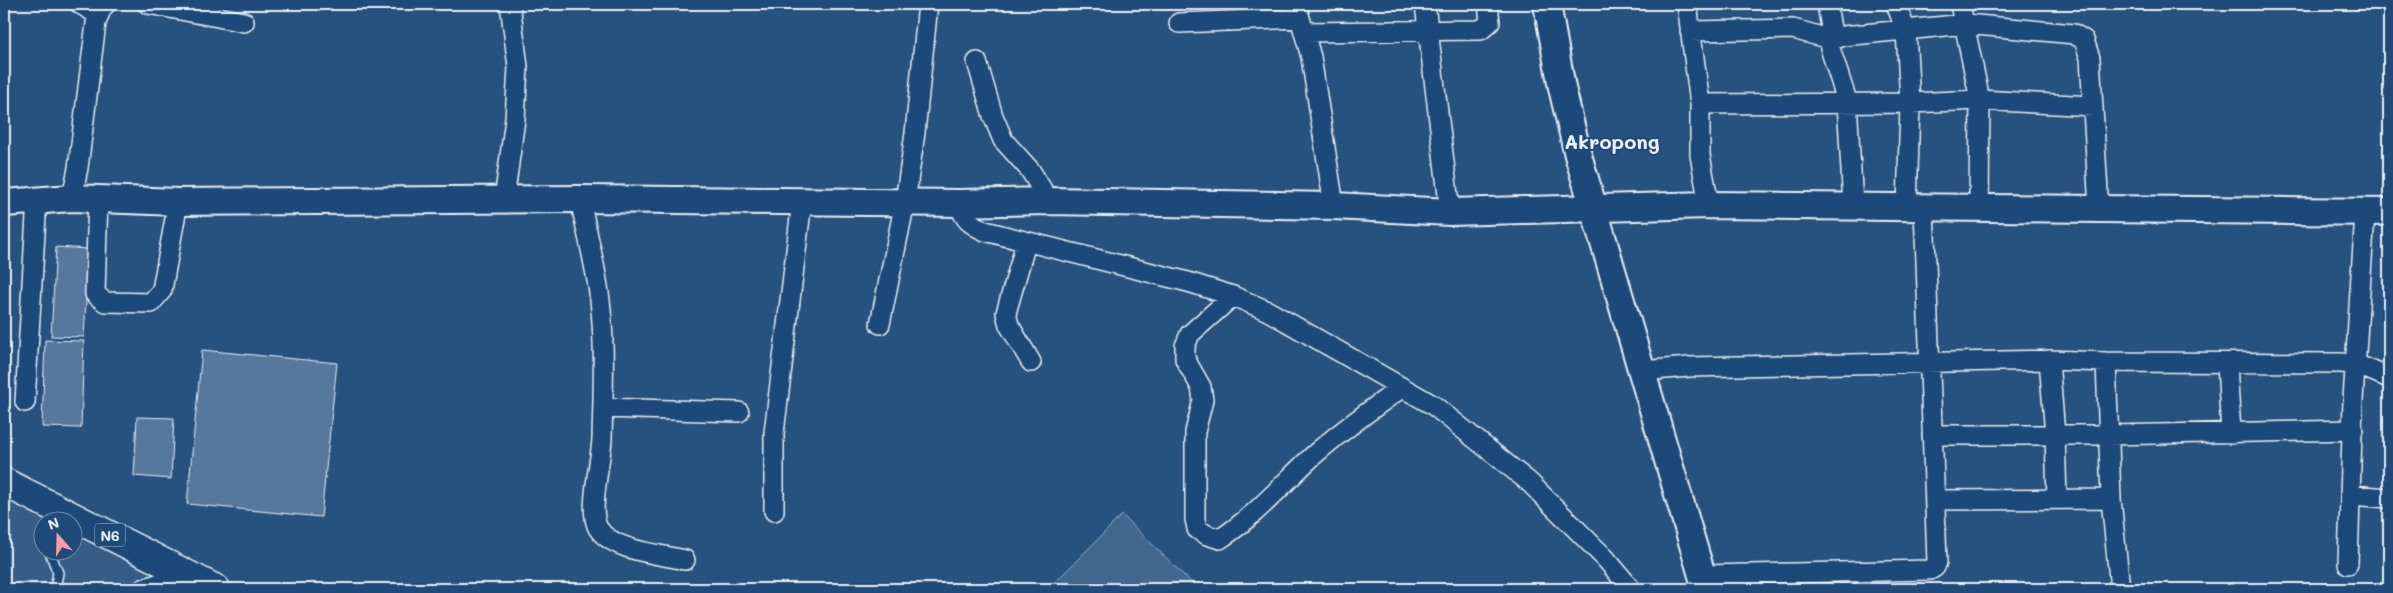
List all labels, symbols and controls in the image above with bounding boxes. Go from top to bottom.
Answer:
district label: Akropong [1564,128,1660,154]
north arrow [32,510,82,560]
text: N [45,513,62,534]
road number: N6 [95,524,125,546]

